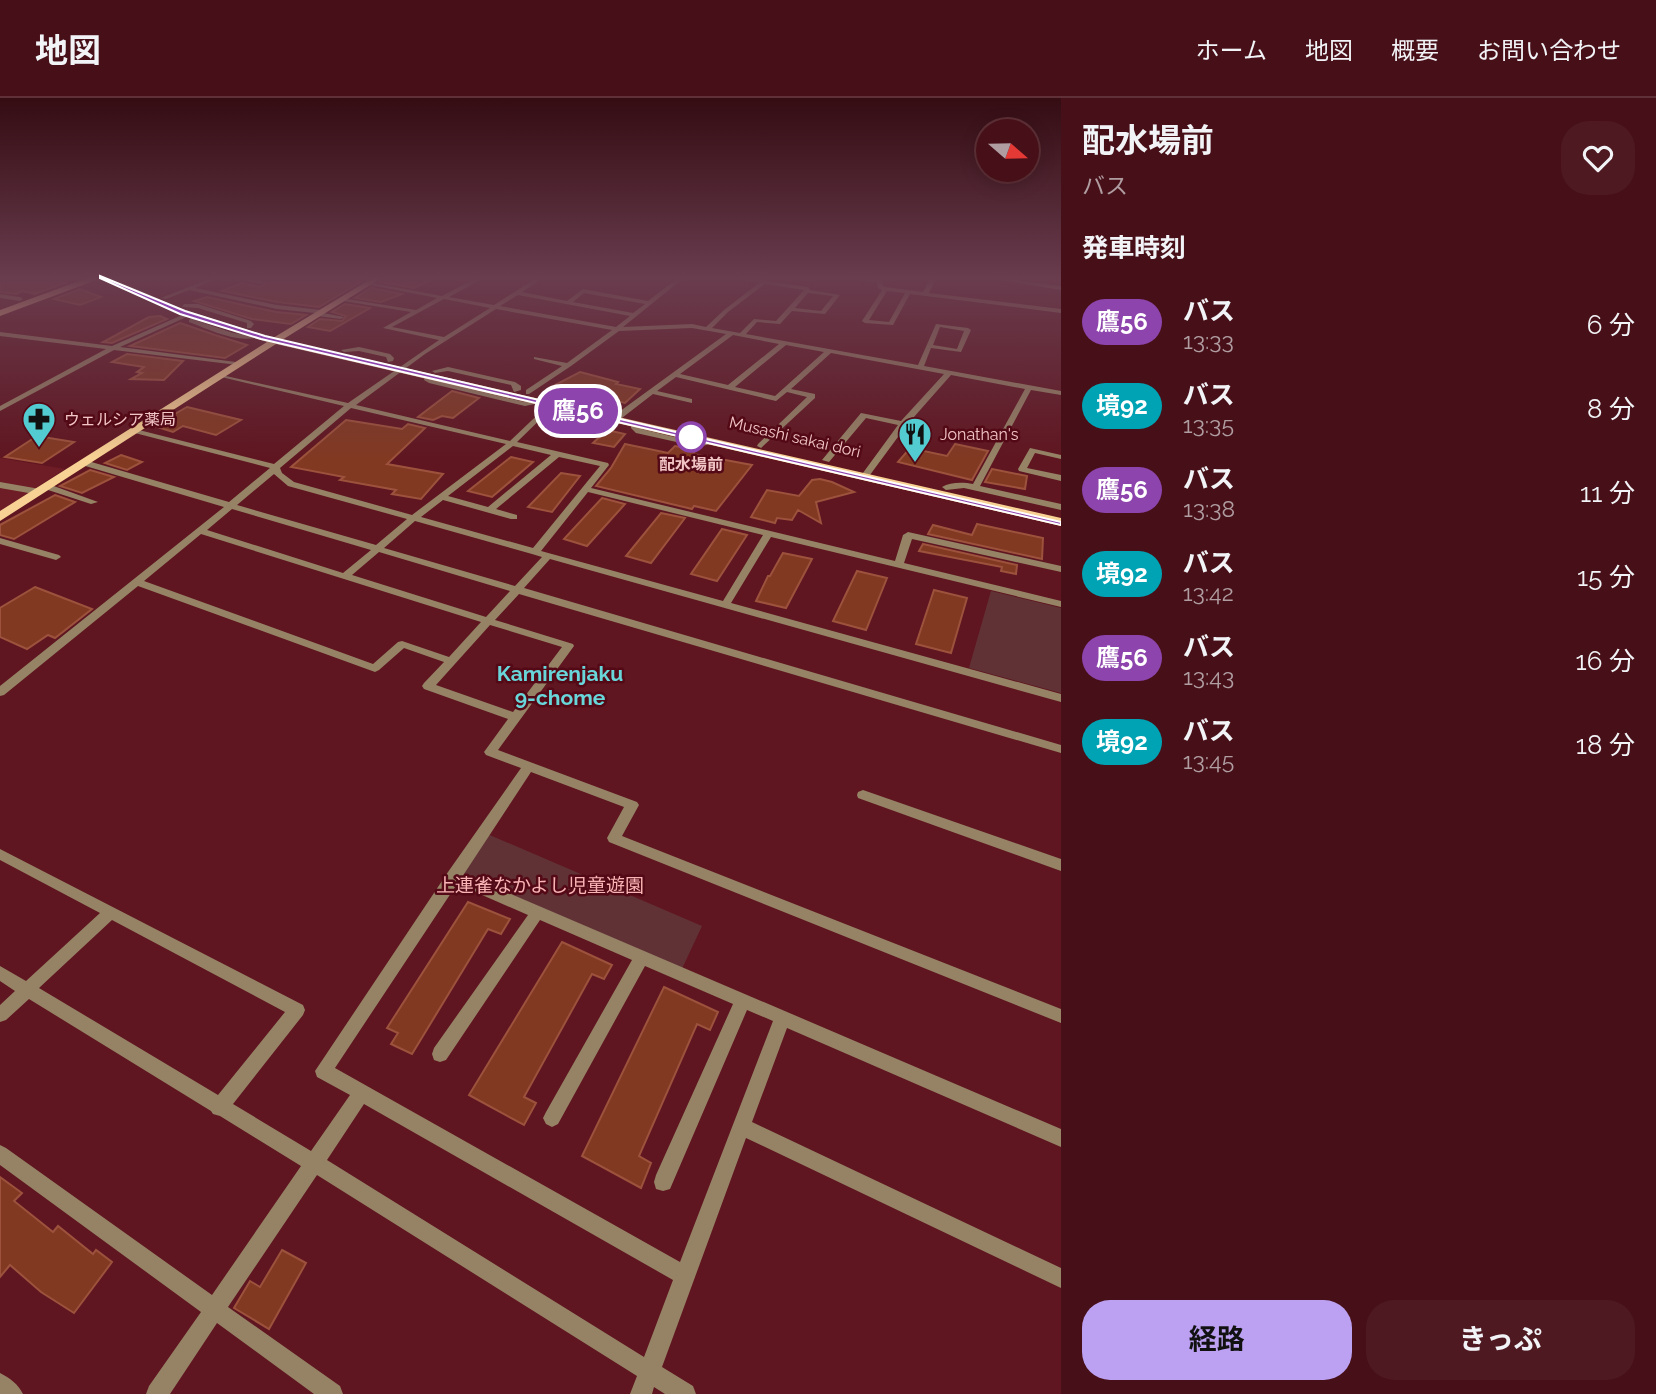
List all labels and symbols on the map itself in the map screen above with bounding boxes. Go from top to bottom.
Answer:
north arrow [976,119,1040,182]
line badge: 鷹56 [538,388,618,434]
pharmacy icon: ウェルシア薬局 [20,400,58,449]
place label: ウェルシア薬局 [64,410,176,429]
street label: Musashi sakai dori [727,413,863,461]
restaurant icon: Jonathan's [896,415,934,464]
marker: 配水場前 [676,422,706,452]
place label: Jonathan's [940,425,1019,444]
place label: 配水場前 [659,455,723,474]
district label: Kamirenjaku 9-chome [497,661,623,710]
park label: 上連雀なかよし児童遊園 [436,874,644,896]

